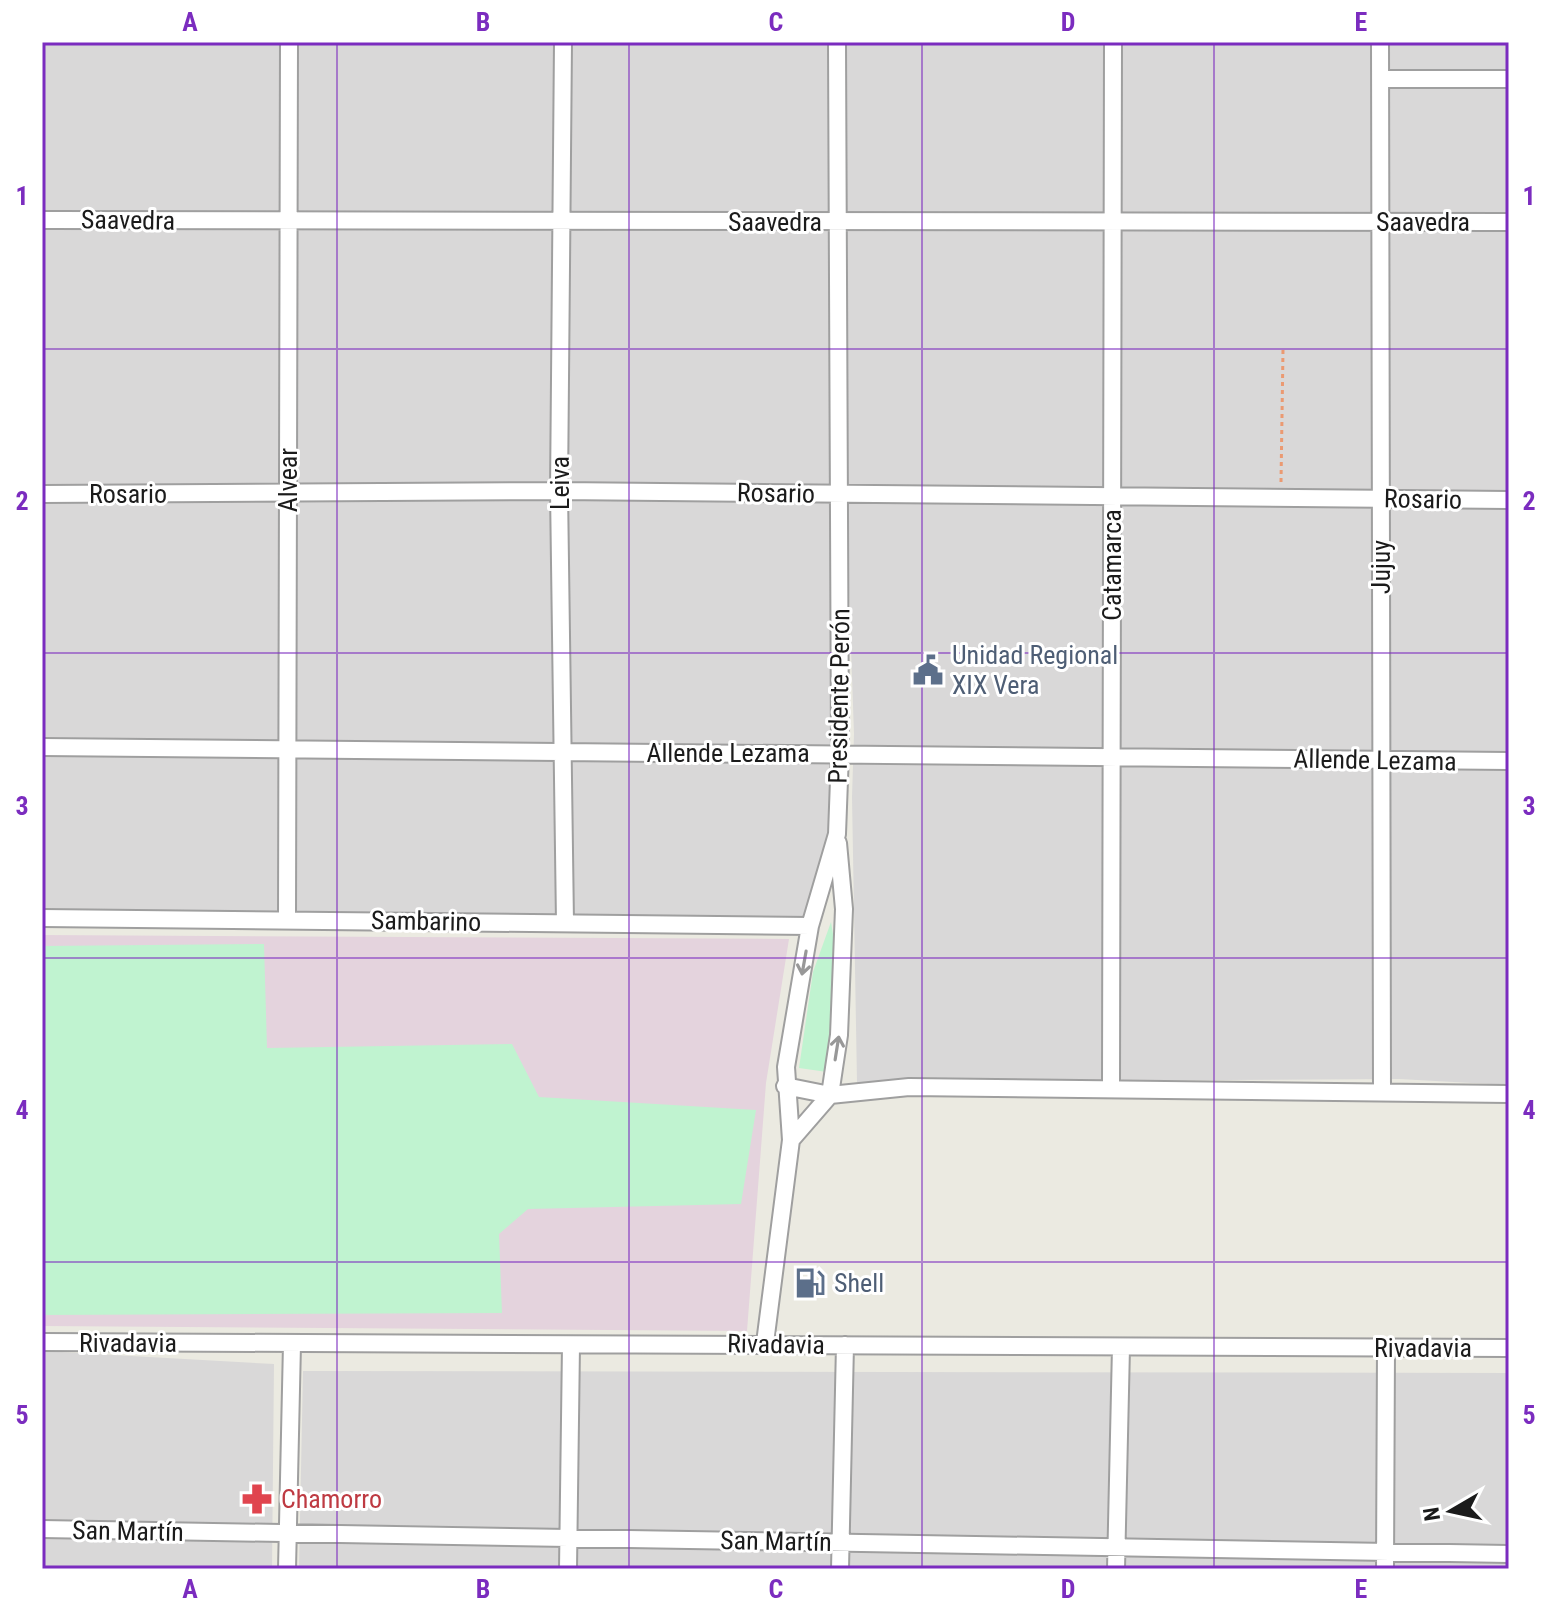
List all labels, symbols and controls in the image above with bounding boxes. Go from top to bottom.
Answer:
text: A [182,7,198,37]
text: B [476,7,490,37]
text: C [769,7,784,37]
text: D [1061,7,1075,37]
text: E [1355,7,1368,37]
text: 1 [15,181,29,211]
text: 1 [1522,181,1536,211]
street label: Saavedra [81,204,175,236]
street label: Saavedra [728,207,822,237]
street label: Saavedra [1376,207,1470,237]
street label: Alvear [273,448,303,512]
street label: Leiva [545,456,575,510]
street label: Rosario [737,477,815,509]
street label: Rosario [89,479,167,509]
street label: Rosario [1384,483,1462,515]
text: 2 [15,486,29,516]
text: 2 [1522,486,1536,516]
street label: Catamarca [1097,509,1127,621]
street label: Jujuy [1366,540,1396,594]
street label: Presidente Perón [822,608,856,784]
place label: Unidad Regional XIX Vera [952,640,1118,700]
public building icon: Unidad Regional XIX Vera [911,653,945,687]
street label: Allende Lezama [646,738,810,768]
street label: Allende Lezama [1293,744,1457,776]
text: 3 [15,791,29,821]
text: 3 [1522,791,1536,821]
street label: Sambarino [371,905,481,937]
one-way arrow [795,950,810,976]
one-way arrow [830,1036,845,1062]
text: 4 [15,1095,29,1125]
text: 4 [1522,1095,1536,1125]
fuel station icon: Shell [793,1266,827,1300]
place label: Shell [834,1268,884,1298]
street label: Rivadavia [79,1328,177,1358]
street label: Rivadavia [727,1328,825,1360]
street label: Rivadavia [1374,1333,1472,1363]
text: 5 [15,1400,29,1430]
text: 5 [1522,1400,1536,1430]
north arrow [1411,1471,1491,1551]
pharmacy icon: Chamorro [240,1482,274,1516]
place label: Chamorro [281,1484,382,1514]
text: N [1418,1505,1445,1523]
street label: San Martín [72,1515,184,1547]
street label: San Martín [720,1525,832,1557]
text: A [182,1574,198,1604]
text: B [476,1574,490,1604]
text: C [769,1574,784,1604]
text: D [1061,1574,1075,1604]
text: E [1355,1574,1368,1604]

